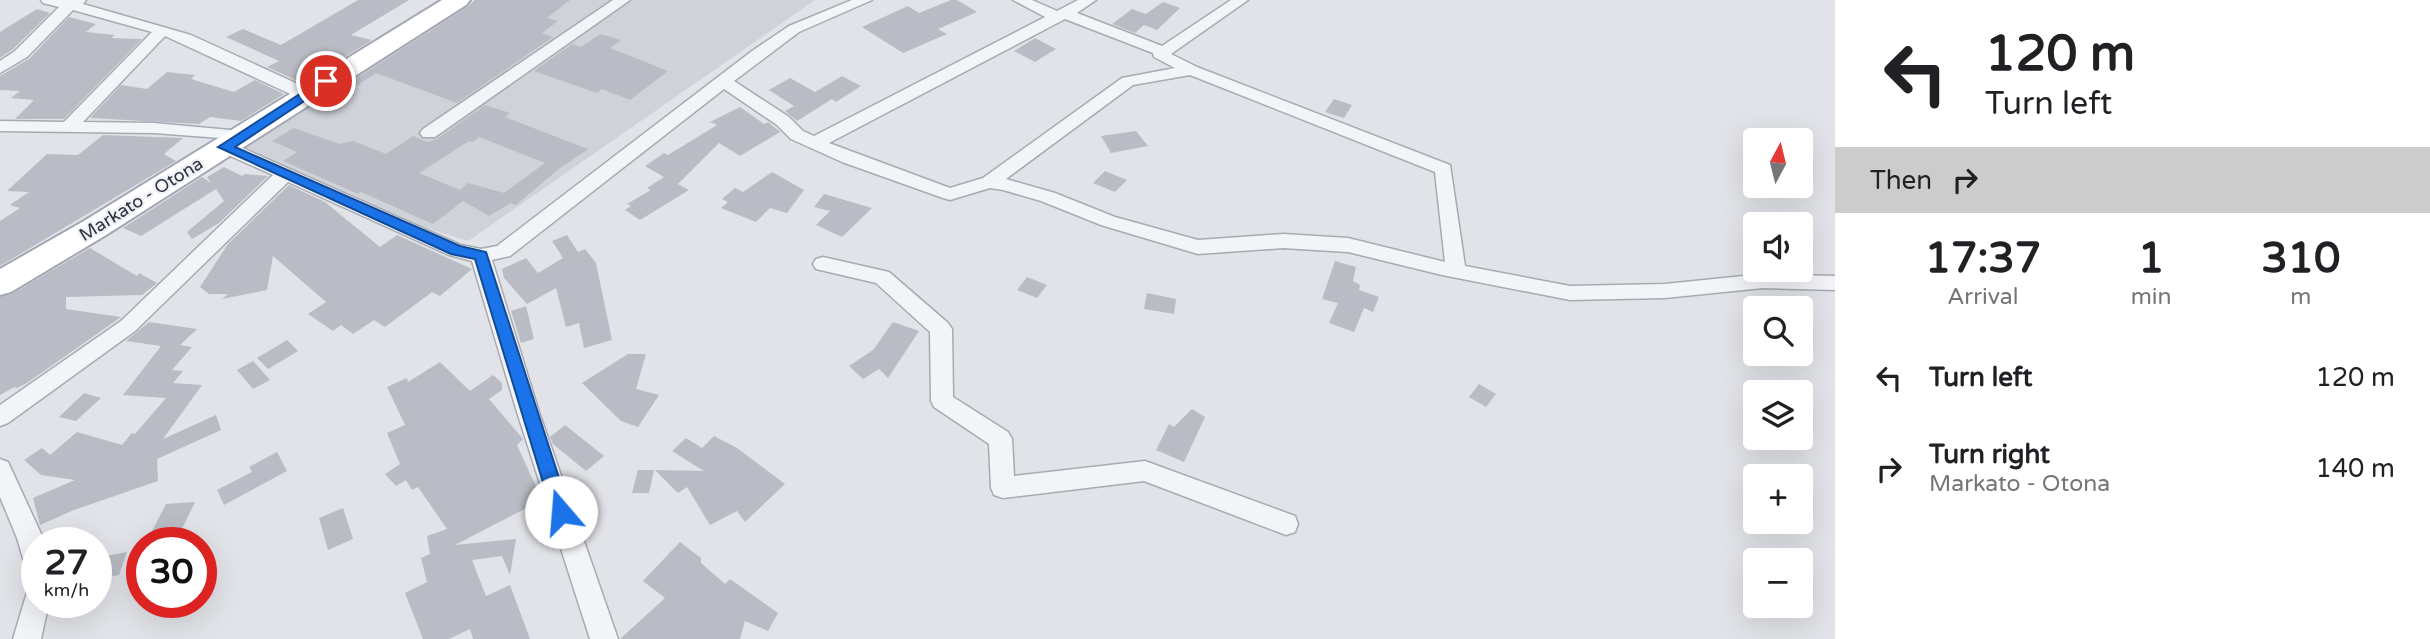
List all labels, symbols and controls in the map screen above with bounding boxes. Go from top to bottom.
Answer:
text: 120 m [1985,25,2135,84]
icon: left [1870,28,1961,119]
pin [296,51,356,111]
icon: arrive [307,62,345,100]
text: Turn left [1985,85,2112,123]
north arrow [1743,128,1813,198]
map controls [1743,128,1813,618]
street label: Markato - Otona [75,152,207,246]
icon: right [1946,161,1984,199]
text: Then [1870,165,1932,196]
button: sound [1743,212,1813,282]
text: 17:37 [1925,233,2041,284]
text: 1 [2138,233,2164,284]
text: 310 [2261,233,2340,284]
text: Arrival [1947,283,2018,311]
text: min [2131,283,2172,311]
text: m [2290,283,2311,311]
button: search [1743,296,1813,366]
icon: left [1870,359,1908,397]
text: Turn left [1929,362,2032,393]
text: 120 m [2315,362,2395,393]
button: layers [1743,380,1813,450]
text: Turn right [1929,439,2050,470]
icon: right [1870,450,1908,488]
text: 140 m [2315,453,2395,484]
button: + [1743,464,1813,534]
text: Markato - Otona [1929,470,2110,498]
position arrow [524,475,598,549]
speed limit sign: 30 [126,527,217,618]
text: 27 [45,542,88,584]
button: − [1743,548,1813,618]
text: km/h [44,579,89,601]

